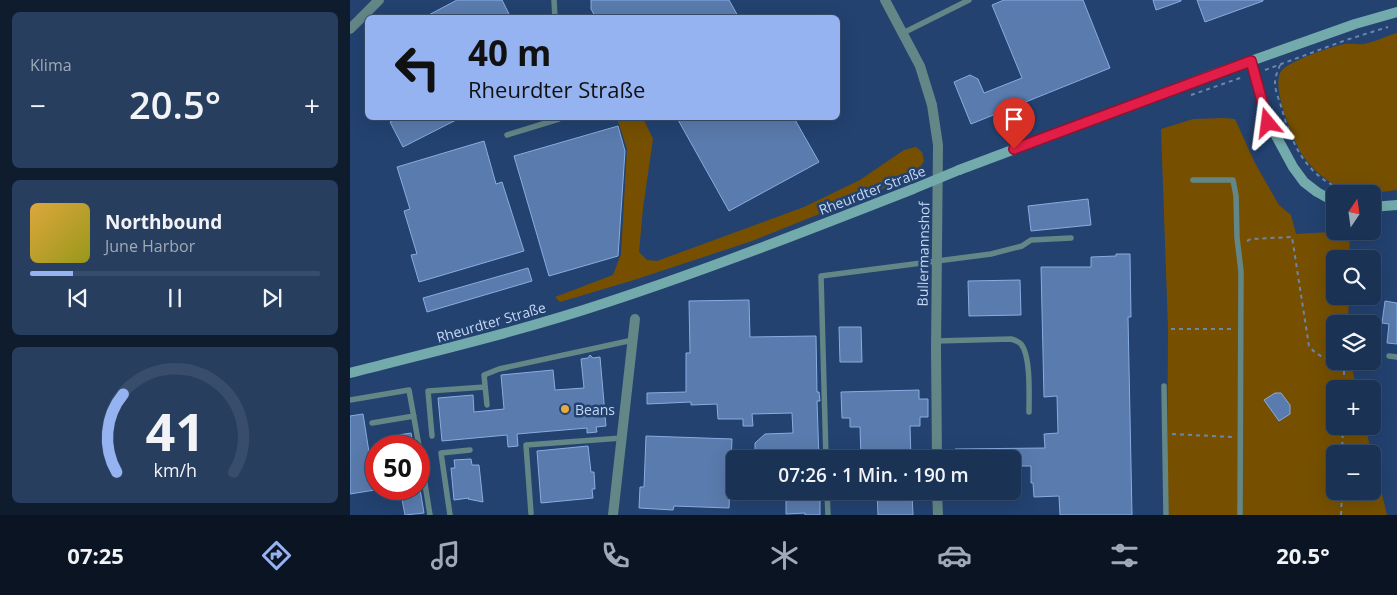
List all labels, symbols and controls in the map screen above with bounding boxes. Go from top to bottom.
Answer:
text: 40 m [468,29,551,76]
icon: left [385,35,450,100]
text: Klima [30,54,72,76]
text: Rheurdter Straße [468,74,645,104]
text: 20.5° [129,78,221,130]
text: − [30,86,46,124]
text: + [304,86,320,124]
position arrow [1241,96,1293,148]
pin [993,98,1035,149]
icon: arrive [1000,105,1028,133]
street label: Rheurdter Straße [816,161,928,219]
north arrow [1326,185,1381,240]
map controls [1326,185,1381,500]
street label: Bullermannshof [913,200,933,306]
text: Northbound [105,209,222,235]
text: June Harbor [105,235,195,257]
button: search [1326,250,1381,305]
icon: previous [64,284,92,312]
icon: pause [161,284,189,312]
icon: next [258,284,286,312]
street label: Rheurdter Straße [434,297,548,347]
button: layers [1326,315,1381,370]
button: + [1326,380,1381,435]
text: 41 [145,395,205,466]
place label: Beans [575,400,615,419]
marker: Beans [559,403,571,415]
speed limit sign: 50 [365,435,430,500]
button: − [1326,445,1381,500]
text: km/h [153,458,197,482]
text: 07:26 · 1 Min. · 190 m [778,462,969,488]
icon: directions [259,538,294,573]
icon: music [428,538,463,573]
icon: phone [598,538,633,573]
icon: climate [767,538,802,573]
icon: car [937,538,972,573]
icon: filters [1107,538,1142,573]
text: 07:25 [67,540,124,570]
text: 20.5° [1276,540,1330,570]

